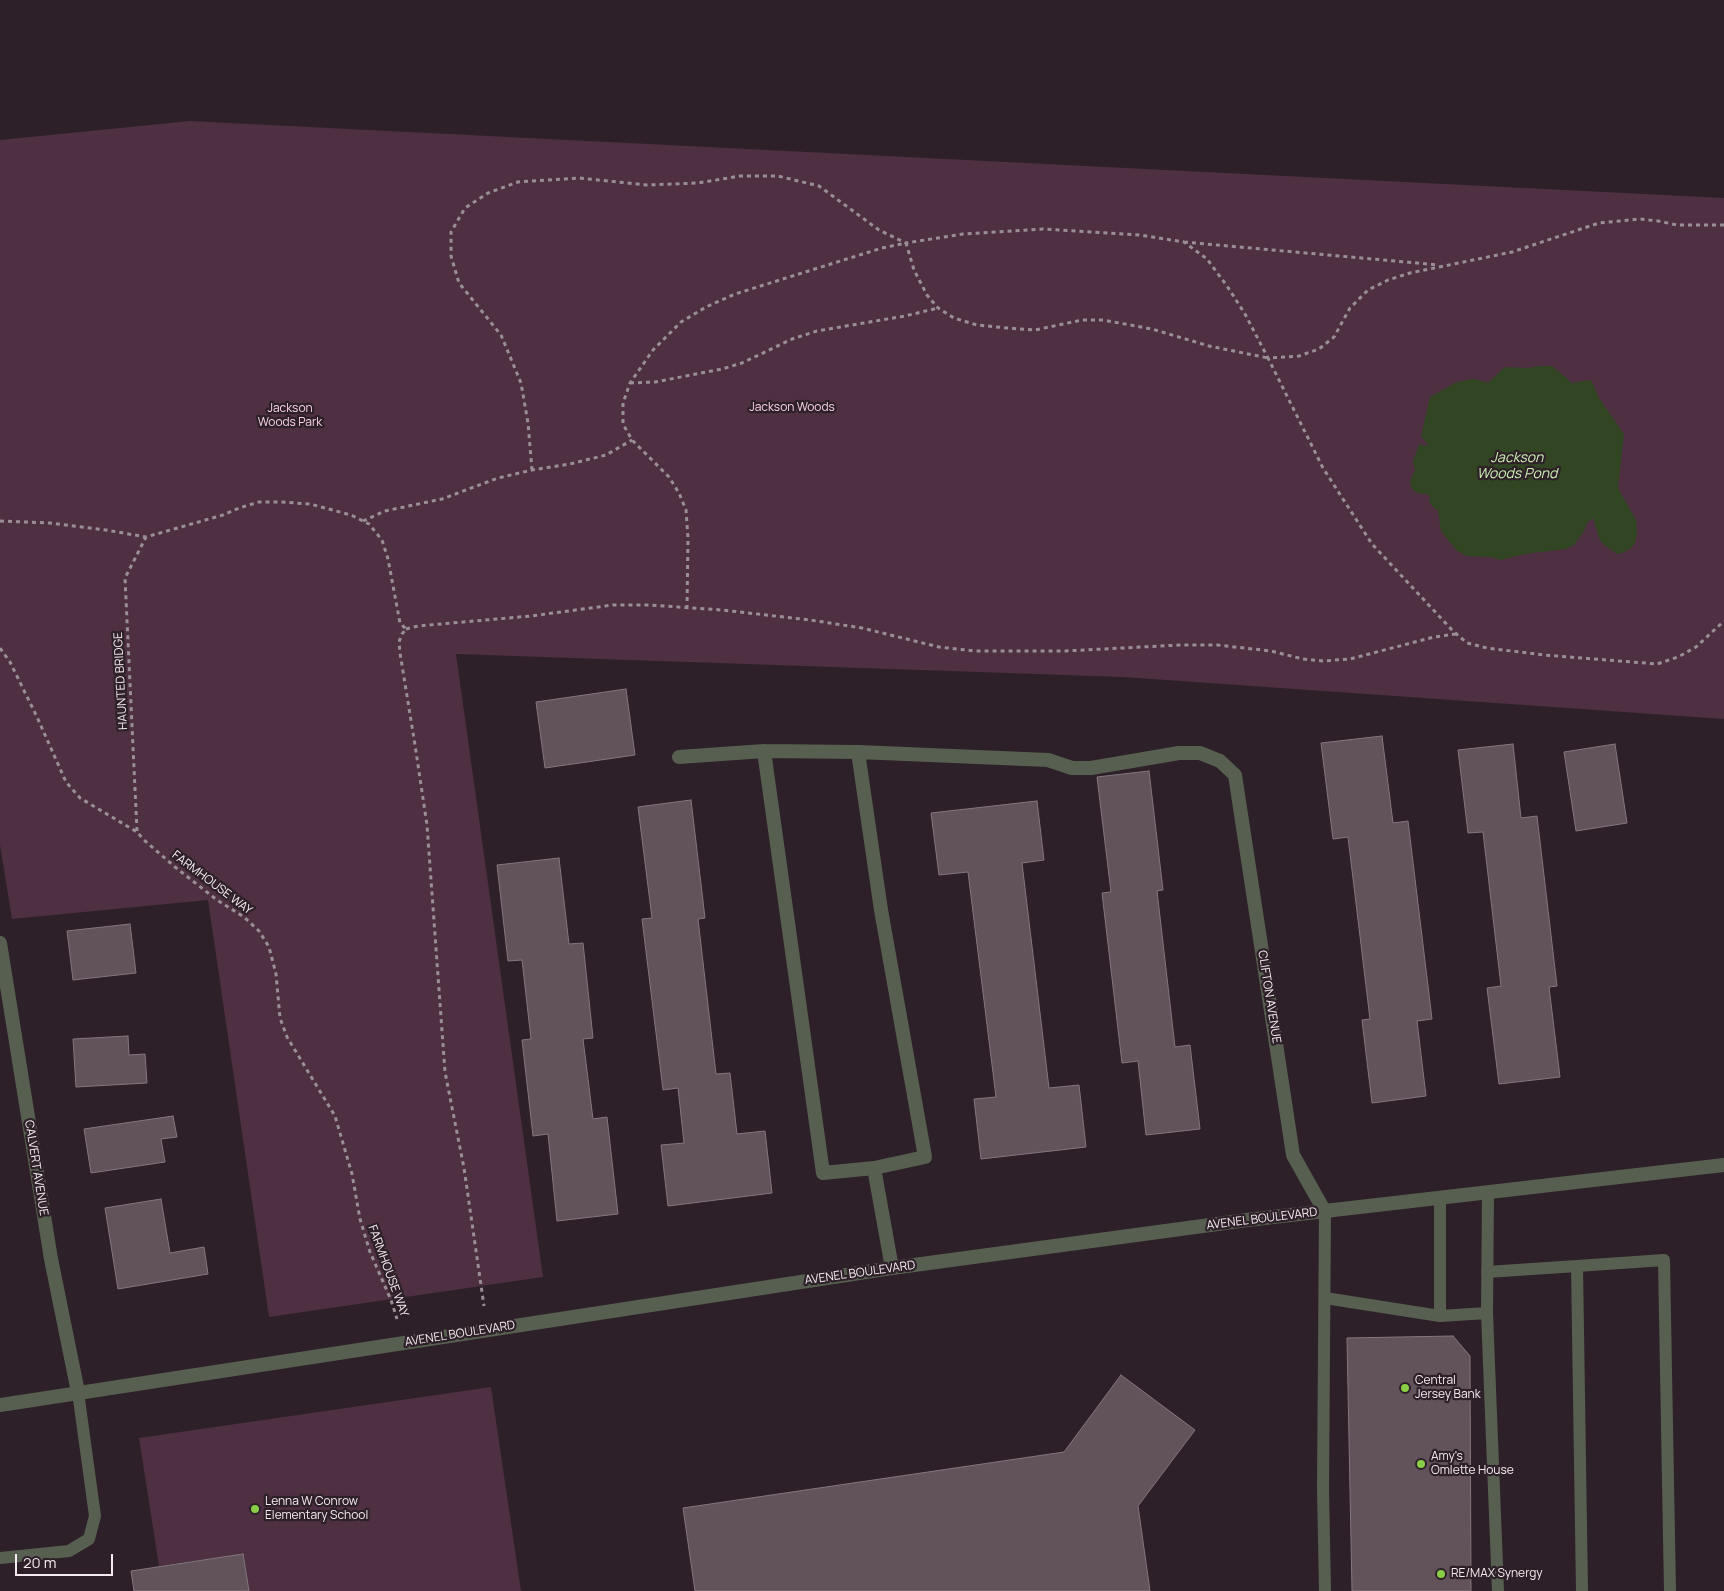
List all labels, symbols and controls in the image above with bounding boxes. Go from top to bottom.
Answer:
park label: Jackson Woods [749,401,835,415]
park label: Jackson Woods Park [258,402,322,430]
water label: Jackson Woods Pond [1477,450,1557,482]
street label: HAUNTED BRIDGE [111,632,131,730]
street label: FARMHOUSE WAY [169,848,255,918]
street label: CLIFTON AVENUE [1255,949,1283,1045]
street label: CALVERT AVENUE [21,1119,51,1217]
street label: AVENEL BOULEVARD [1206,1205,1318,1233]
street label: FARMHOUSE WAY [365,1223,411,1319]
street label: AVENEL BOULEVARD [804,1258,916,1288]
street label: AVENEL BOULEVARD [404,1318,516,1350]
place label: Central Jersey Bank [1415,1374,1481,1402]
marker: Central Jersey Bank [1399,1382,1411,1394]
place label: Amy's Omlette House [1431,1450,1514,1478]
marker: Amy's Omlette House [1415,1458,1427,1470]
place label: Lenna W Conrow Elementary School [265,1495,368,1523]
marker: Lenna W Conrow Elementary School [249,1503,261,1515]
scale bar [18,1544,115,1576]
text: 20 m [23,1552,56,1573]
place label: RE/MAX Synergy [1451,1567,1543,1581]
marker: RE/MAX Synergy [1435,1568,1447,1580]

